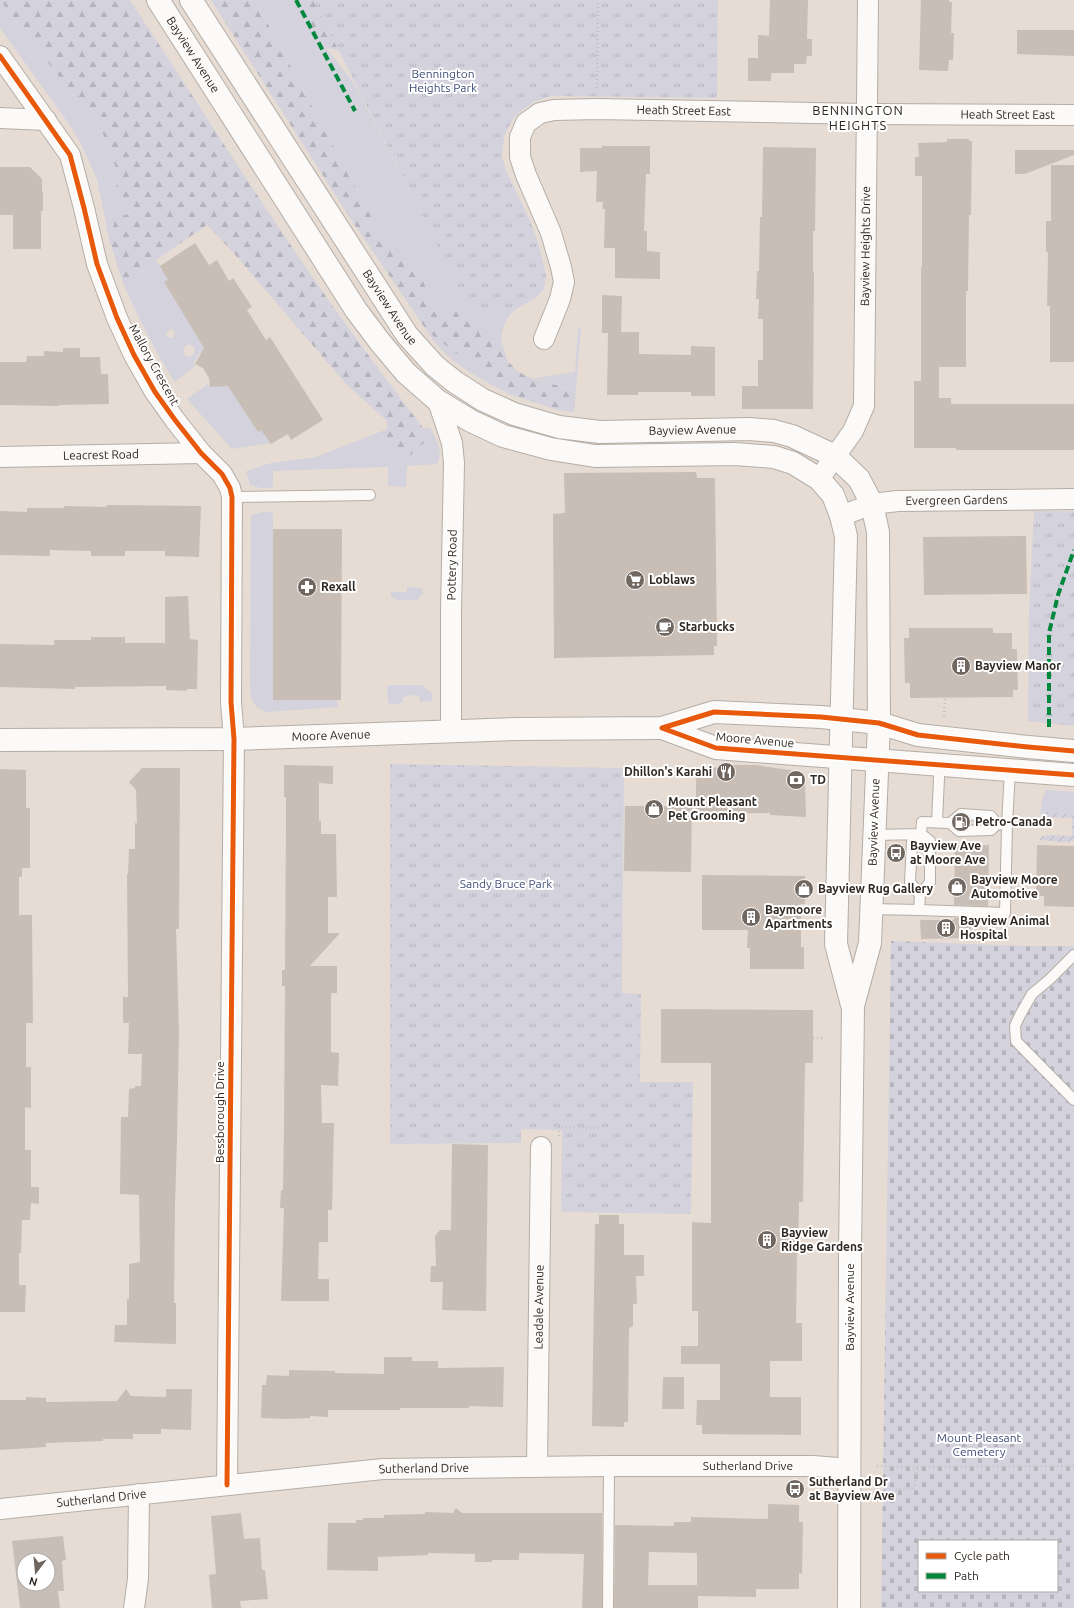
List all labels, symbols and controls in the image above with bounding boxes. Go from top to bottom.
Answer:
street label: Bayview Avenue [164,14,222,95]
park label: Bennington Heights Park [409,67,477,94]
street label: Heath Street East [636,103,732,117]
district label: BENNINGTON HEIGHTS [812,103,904,132]
street label: Heath Street East [960,107,1055,121]
street label: Bayview Heights Drive [858,186,872,306]
street label: Bayview Avenue [361,267,420,347]
street label: Mallory Crescent [127,322,182,408]
street label: Bayview Avenue [649,422,737,437]
street label: Leacrest Road [63,447,139,462]
street label: Evergreen Gardens [905,493,1008,507]
street label: Pottery Road [444,529,459,601]
supermarket icon: Loblaws [624,569,646,591]
place label: Loblaws [649,573,696,586]
pharmacy icon: Rexall [296,576,318,598]
place label: Rexall [321,580,356,593]
cafe icon: Starbucks [654,616,676,638]
place label: Starbucks [679,620,735,633]
building icon: Bayview Manor [950,655,972,677]
place label: Bayview Manor [975,659,1061,672]
street label: Moore Avenue [291,727,371,743]
street label: Moore Avenue [715,730,795,749]
restaurant icon: Dhillon's Karahi [715,761,737,783]
place label: Dhillon's Karahi [624,765,712,778]
bank icon: TD [785,769,807,791]
place label: TD [810,773,826,786]
street label: Bayview Avenue [865,778,882,866]
place label: Mount Pleasant Pet Grooming [668,795,757,822]
shop icon: Mount Pleasant Pet Grooming [643,798,665,820]
fuel station icon: Petro-Canada [950,811,972,833]
place label: Petro-Canada [975,815,1052,828]
place label: Bayview Ave at Moore Ave [910,839,986,866]
bus stop icon: Bayview Ave at Moore Ave [885,842,907,864]
place label: Bayview Moore Automotive [971,873,1058,900]
shop icon: Bayview Moore Automotive [946,876,968,898]
park label: Sandy Bruce Park [460,877,552,890]
shop icon: Bayview Rug Gallery [793,878,815,900]
place label: Bayview Rug Gallery [818,882,934,895]
place label: Baymoore Apartments [765,903,833,930]
building icon: Baymoore Apartments [740,906,762,928]
place label: Bayview Animal Hospital [960,914,1050,941]
building icon: Bayview Animal Hospital [935,917,957,939]
street label: Bessborough Drive [213,1061,226,1163]
place label: Bayview Ridge Gardens [781,1226,863,1253]
building icon: Bayview Ridge Gardens [756,1229,778,1251]
street label: Bayview Avenue [843,1263,856,1351]
street label: Leadale Avenue [531,1264,546,1350]
park label: Mount Pleasant Cemetery [937,1431,1022,1458]
street label: Sutherland Drive [703,1459,793,1472]
street label: Sutherland Drive [378,1461,469,1475]
place label: Sutherland Dr at Bayview Ave [809,1475,895,1502]
bus stop icon: Sutherland Dr at Bayview Ave [784,1478,806,1500]
street label: Sutherland Drive [56,1487,147,1509]
legend [918,1540,1058,1592]
text: Cycle path [954,1549,1010,1562]
north arrow [16,1552,56,1592]
text: Path [954,1569,979,1582]
text: N [28,1575,39,1589]

